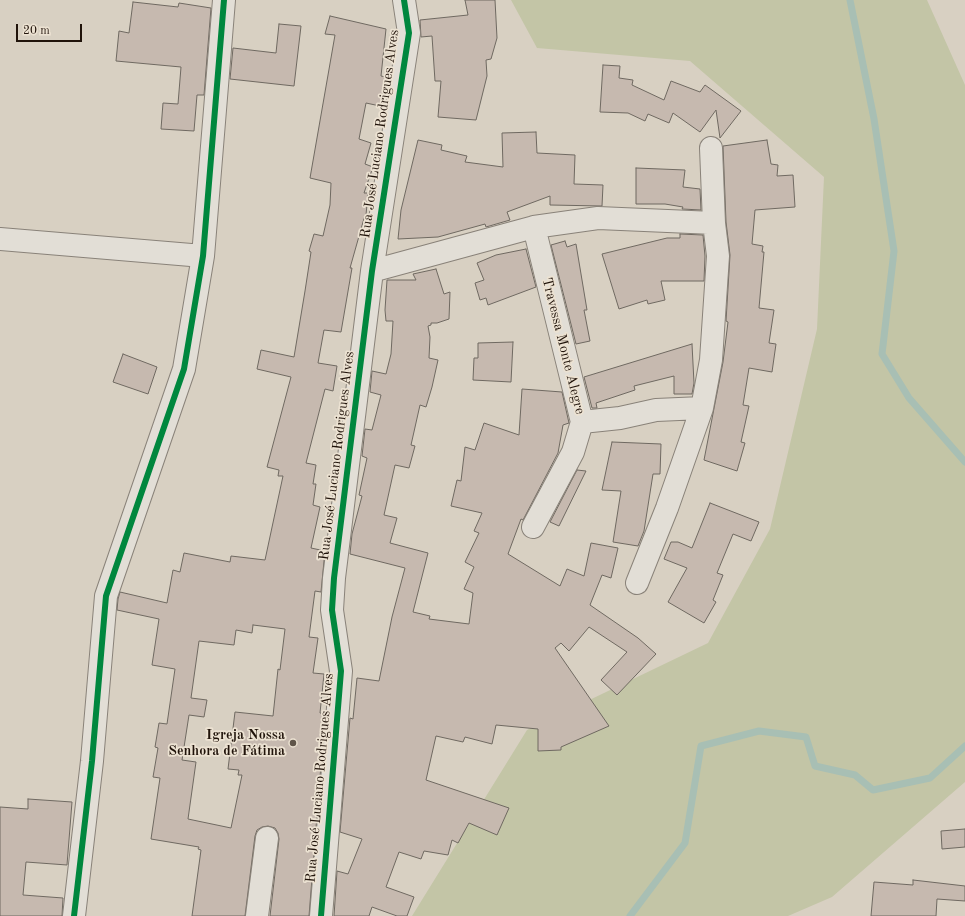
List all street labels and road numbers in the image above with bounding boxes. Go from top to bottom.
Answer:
street label: Rua José Luciano Rodrigues Alves [357,29,403,239]
street label: Travessa Monte Alegre [538,276,588,416]
street label: Rua José Luciano Rodrigues Alves [316,351,358,561]
street label: Rua José Luciano Rodrigues Alves [302,672,338,884]

